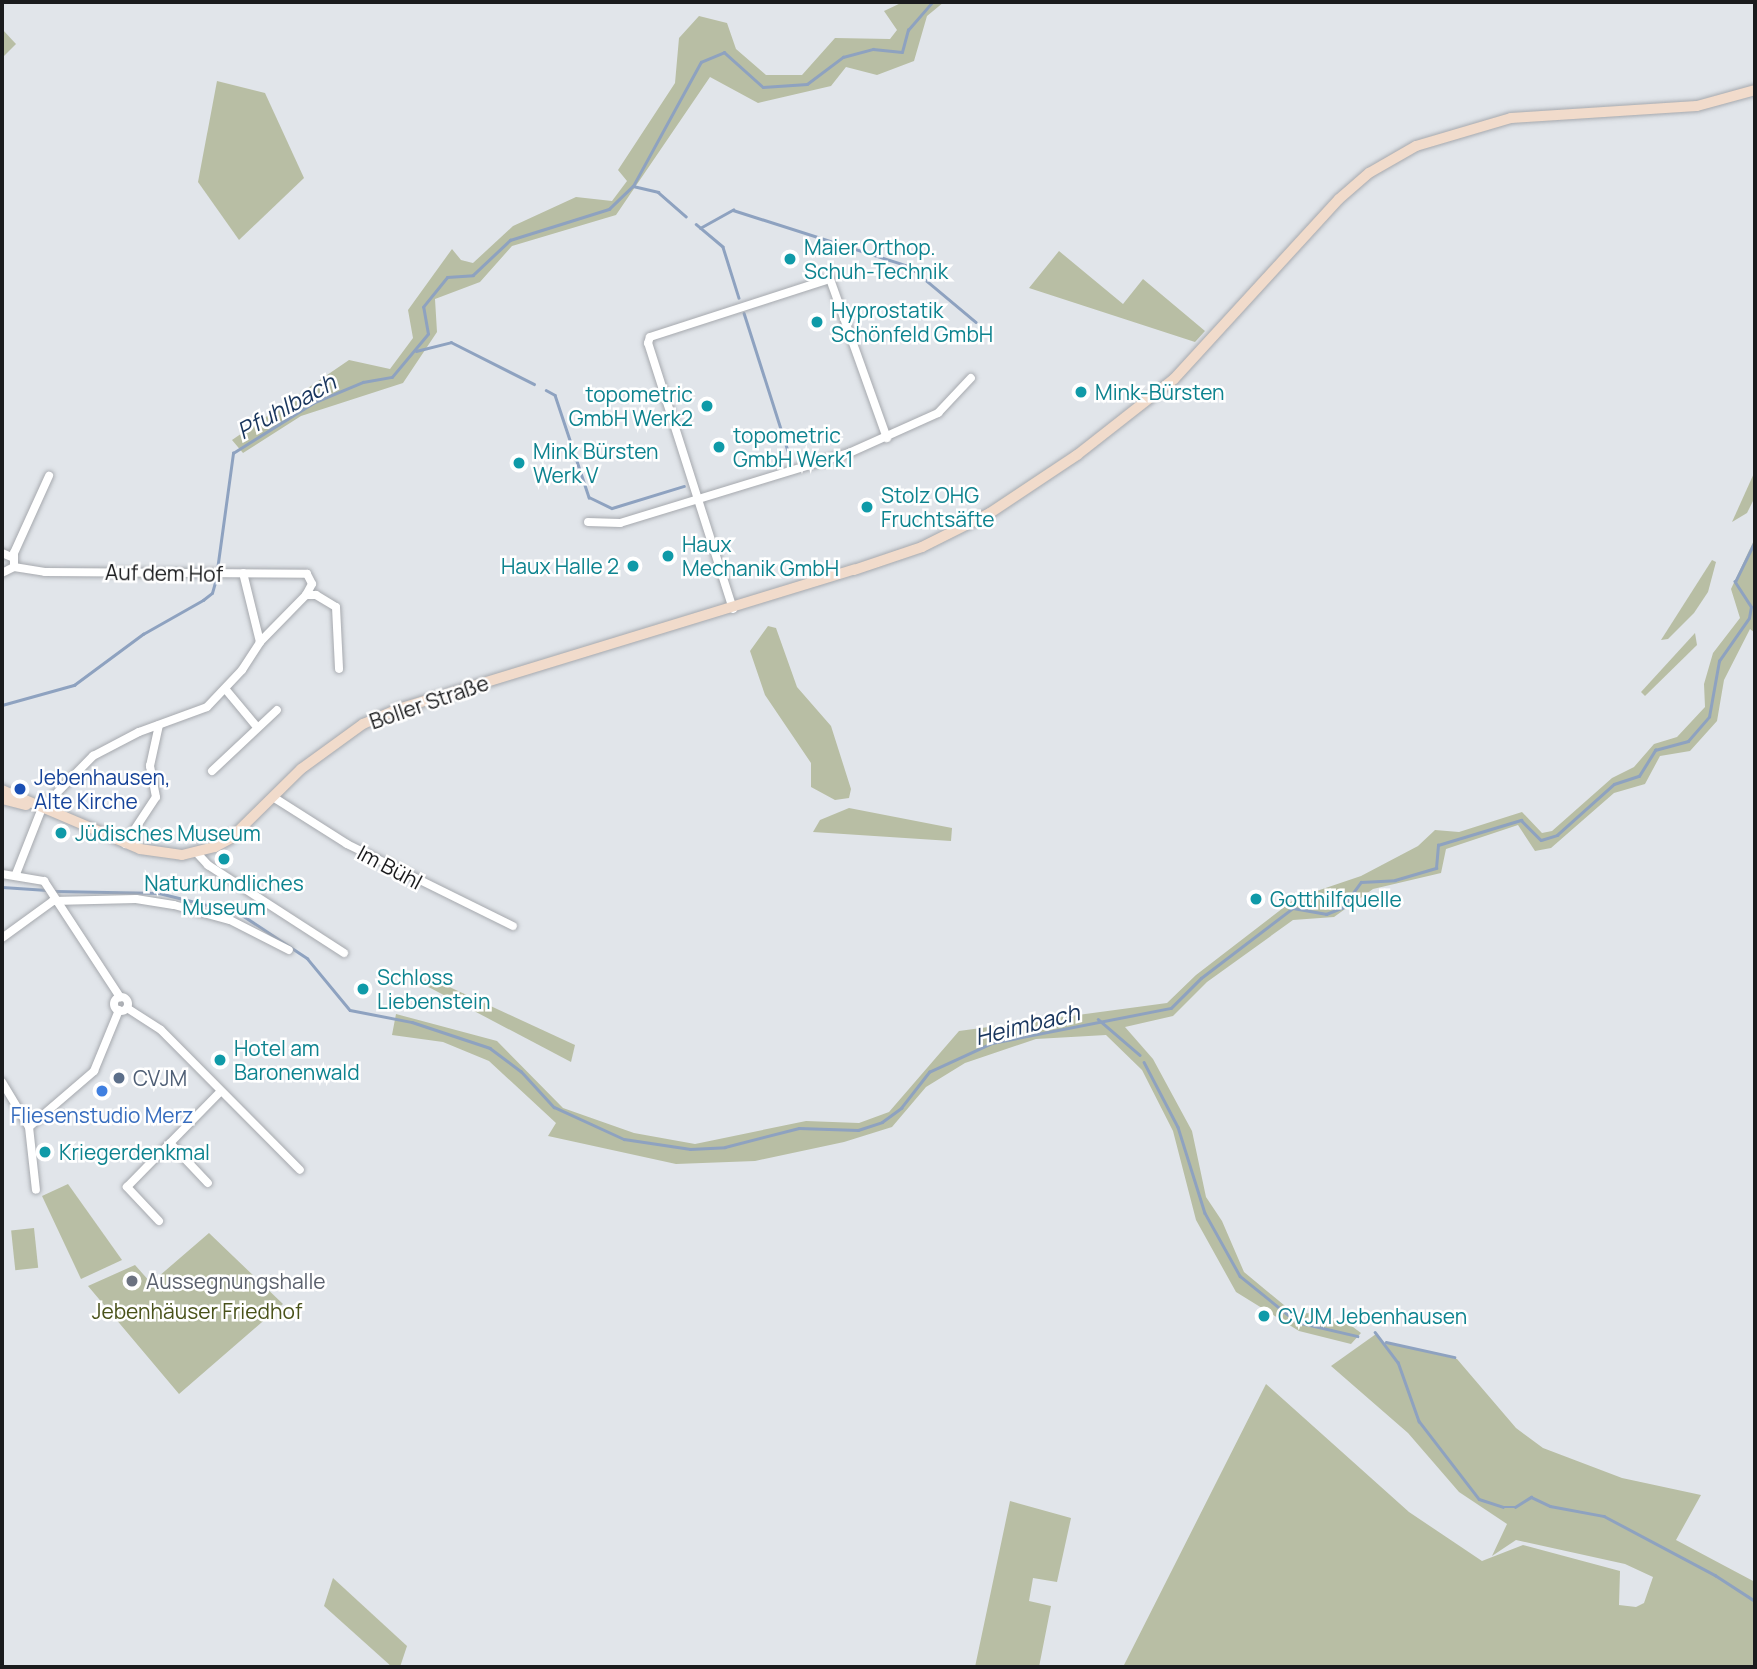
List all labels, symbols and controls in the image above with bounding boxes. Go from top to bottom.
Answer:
place label: Maier Orthop. Schuh-Technik [804,234,948,284]
marker: Maier Orthop. Schuh-Technik [782,251,798,267]
place label: Hyprostatik Schönfeld GmbH [831,297,993,347]
marker: Hyprostatik Schönfeld GmbH [809,314,825,330]
water label: Pfuhlbach [232,368,340,444]
place label: Mink-Bürsten [1095,379,1225,405]
place label: topometric GmbH Werk2 [569,381,693,431]
marker: Mink-Bürsten [1073,384,1089,400]
marker: topometric GmbH Werk2 [699,398,715,414]
place label: topometric GmbH Werk1 [733,422,853,472]
place label: Mink Bürsten Werk V [533,438,659,488]
marker: topometric GmbH Werk1 [711,439,727,455]
marker: Mink Bürsten Werk V [511,455,527,471]
place label: Stolz OHG Fruchtsäfte [881,482,995,532]
marker: Stolz OHG Fruchtsäfte [859,499,875,515]
place label: Haux Mechanik GmbH [682,531,839,581]
marker: Haux Mechanik GmbH [660,548,676,564]
place label: Haux Halle 2 [501,553,619,579]
marker: Haux Halle 2 [625,558,641,574]
street label: Auf dem Hof [105,559,223,587]
street label: Boller Straße [366,670,492,734]
place label: Jebenhausen, Alte Kirche [34,764,171,814]
marker: Jebenhausen, Alte Kirche [12,781,28,797]
place label: Jüdisches Museum [75,820,261,846]
marker: Jüdisches Museum [53,825,69,841]
street label: Im Bühl [353,840,427,894]
marker: Naturkundliches Museum [216,851,232,867]
place label: Naturkundliches Museum [144,870,304,920]
place label: Gotthilfquelle [1270,886,1402,912]
marker: Gotthilfquelle [1248,891,1264,907]
place label: Schloss Liebenstein [377,964,490,1014]
marker: Schloss Liebenstein [355,981,371,997]
water label: Heimbach [972,998,1082,1050]
place label: Hotel am Baronenwald [234,1035,360,1085]
marker: Hotel am Baronenwald [212,1052,228,1068]
place label: CVJM [133,1065,187,1091]
marker: CVJM [111,1070,127,1086]
marker: Fliesenstudio Merz [94,1083,110,1099]
place label: Fliesenstudio Merz [11,1102,193,1128]
place label: Kriegerdenkmal [59,1139,210,1165]
marker: Kriegerdenkmal [37,1144,53,1160]
place label: Aussegnungshalle [146,1268,326,1294]
marker: Aussegnungshalle [124,1273,140,1289]
park label: Jebenhäuser Friedhof [92,1298,302,1324]
place label: CVJM Jebenhausen [1278,1303,1467,1329]
marker: CVJM Jebenhausen [1256,1308,1272,1324]

